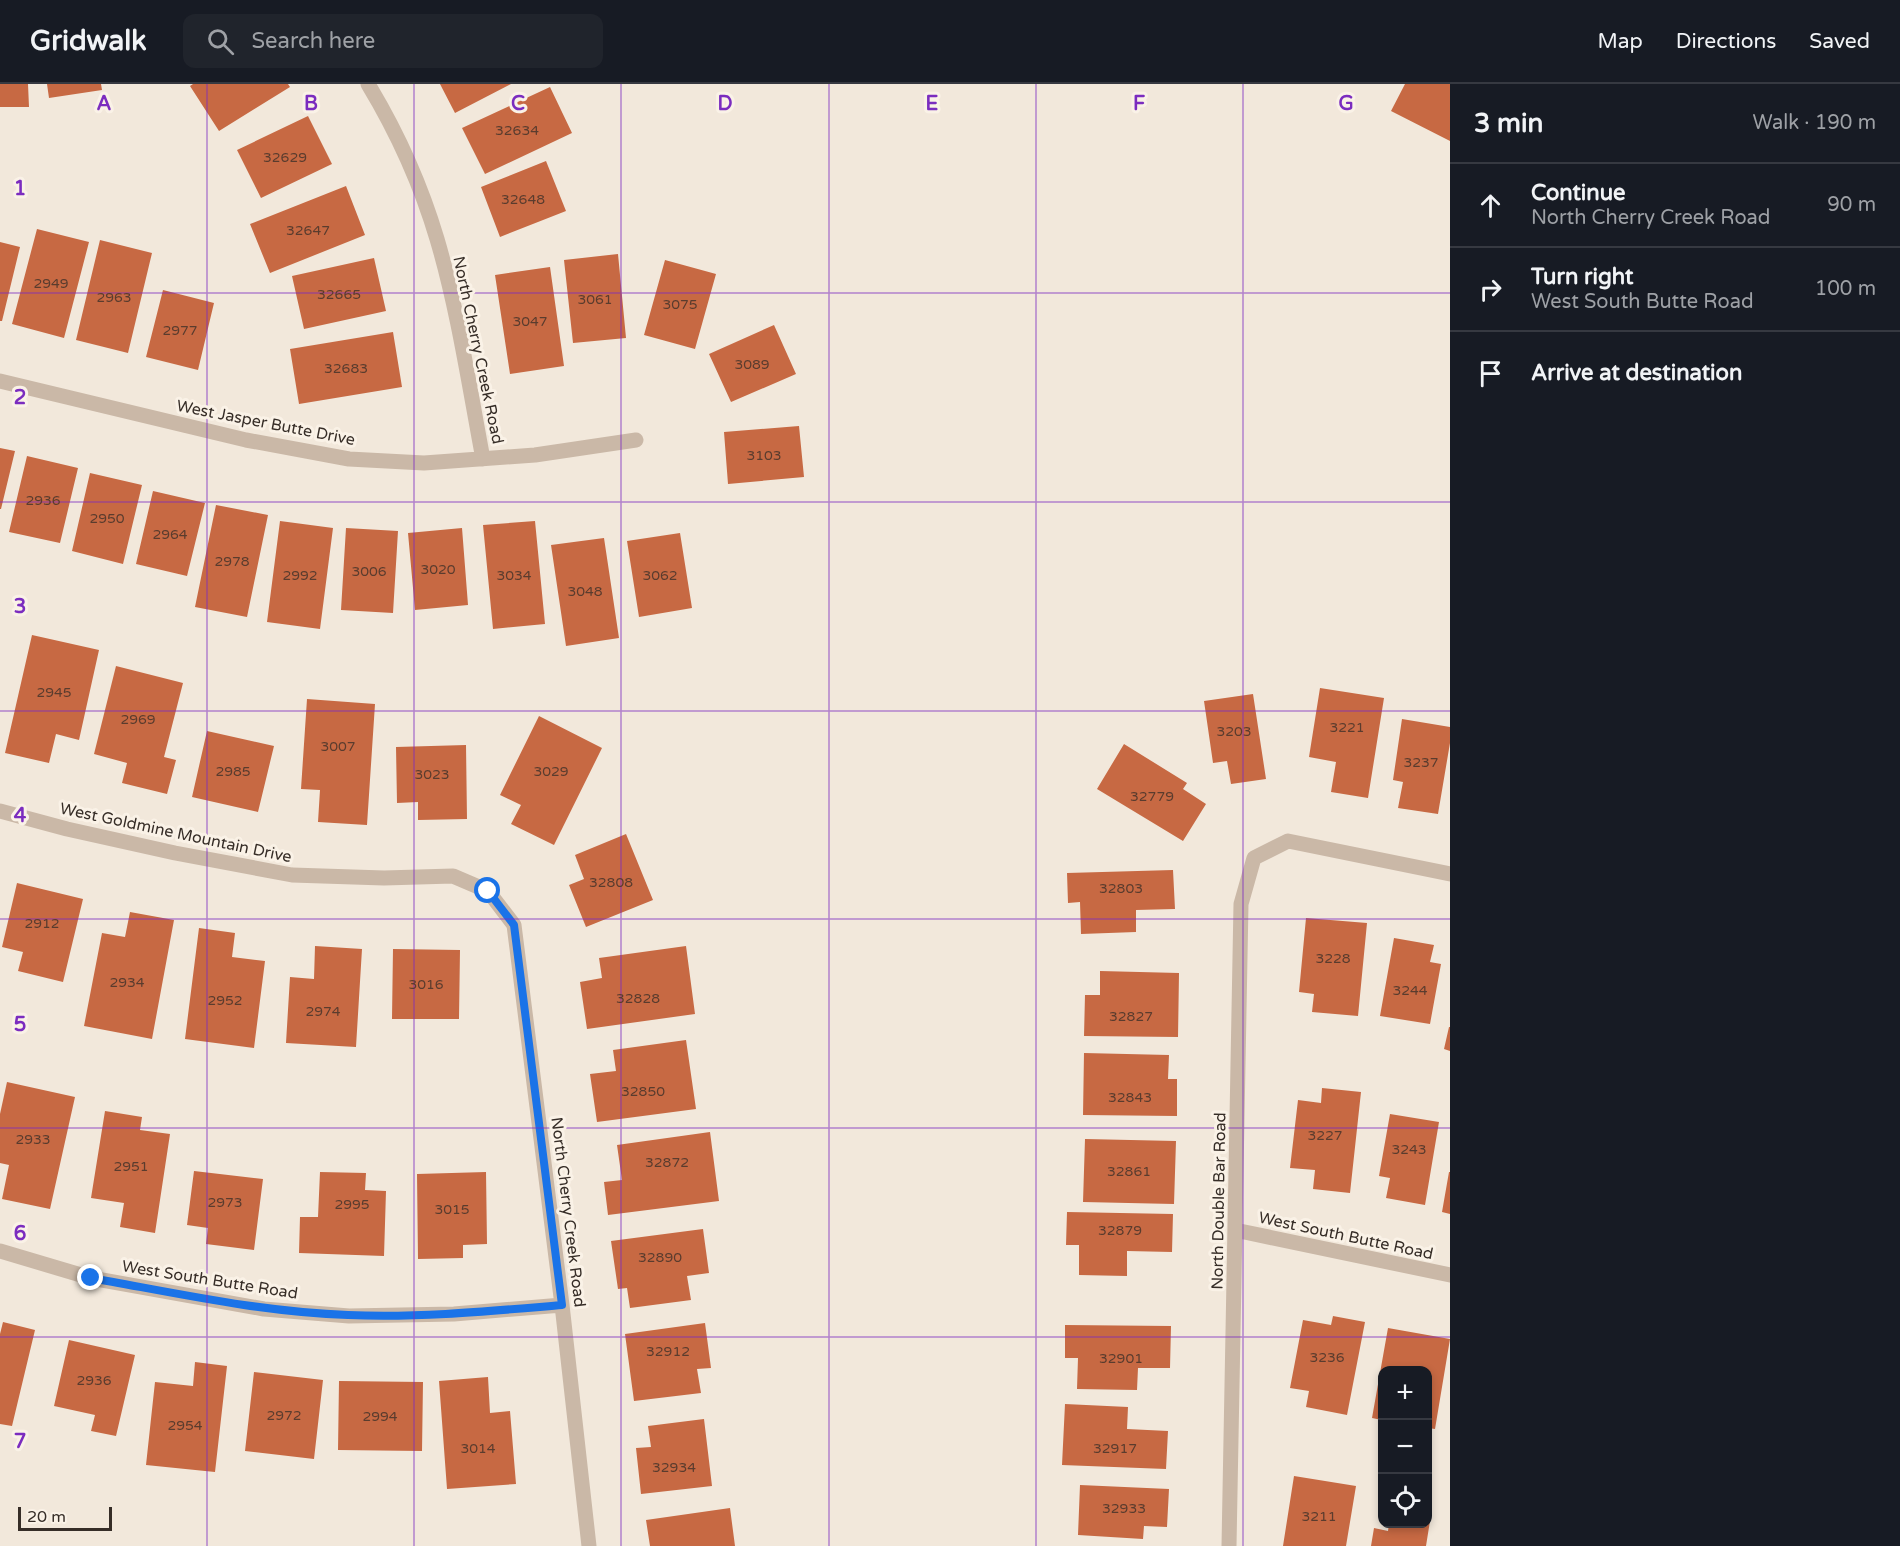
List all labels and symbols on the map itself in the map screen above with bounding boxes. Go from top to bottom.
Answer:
text: A [97,92,112,116]
text: B [304,92,318,116]
text: C [511,92,525,116]
text: D [717,92,733,116]
text: E [926,92,939,116]
text: F [1133,92,1145,116]
text: G [1338,92,1354,116]
house number: 32634 [495,122,539,139]
house number: 32629 [263,149,307,166]
text: 1 [14,177,26,201]
house number: 32648 [501,191,545,208]
house number: 32647 [286,222,330,239]
street label: North Cherry Creek Road [448,254,508,446]
house number: 2949 [33,275,69,292]
house number: 32665 [317,286,361,303]
house number: 2963 [96,289,132,306]
house number: 3061 [577,291,613,308]
house number: 3075 [662,296,698,313]
house number: 3047 [512,313,548,330]
house number: 2977 [162,322,198,339]
house number: 3089 [734,356,770,373]
house number: 32683 [324,360,368,377]
text: 2 [14,386,26,410]
street label: West Jasper Butte Drive [175,396,357,450]
house number: 3103 [746,447,782,464]
house number: 2936 [25,492,61,509]
house number: 2950 [89,510,125,527]
house number: 2964 [152,526,188,543]
house number: 2978 [214,553,250,570]
house number: 3020 [420,561,456,578]
house number: 3006 [351,563,387,580]
house number: 2992 [282,567,318,584]
house number: 3034 [496,567,532,584]
house number: 3062 [642,567,678,584]
house number: 3048 [567,583,603,600]
text: 3 [14,595,26,619]
house number: 2945 [36,684,72,701]
house number: 2969 [120,711,156,728]
house number: 3221 [1329,719,1365,736]
house number: 3203 [1216,723,1252,740]
house number: 3007 [320,738,356,755]
house number: 3237 [1403,754,1439,771]
house number: 2985 [215,763,251,780]
house number: 3029 [533,763,569,780]
house number: 3023 [414,766,450,783]
house number: 32779 [1130,788,1174,805]
street label: West Goldmine Mountain Drive [58,799,294,867]
text: 4 [14,804,27,828]
house number: 32808 [589,874,633,891]
route start [474,877,500,903]
house number: 32803 [1099,880,1143,897]
house number: 2912 [24,915,60,932]
house number: 3228 [1315,950,1351,967]
house number: 2934 [109,974,145,991]
house number: 3016 [408,976,444,993]
house number: 3244 [1392,982,1428,999]
house number: 32828 [616,990,660,1007]
house number: 2952 [207,992,243,1009]
house number: 2974 [305,1003,341,1020]
house number: 32827 [1109,1008,1153,1025]
text: 5 [14,1013,26,1037]
house number: 32850 [621,1083,665,1100]
house number: 32843 [1108,1089,1152,1106]
street label: North Double Bar Road [1207,1112,1231,1290]
street label: North Cherry Creek Road [546,1116,590,1308]
house number: 3227 [1307,1127,1343,1144]
house number: 2933 [15,1131,51,1148]
house number: 3243 [1391,1141,1427,1158]
house number: 32872 [645,1154,689,1171]
house number: 2951 [113,1158,149,1175]
house number: 32861 [1107,1163,1151,1180]
house number: 2973 [207,1194,243,1211]
house number: 2995 [334,1196,370,1213]
house number: 3015 [434,1201,470,1218]
street label: West South Butte Road [1257,1208,1435,1264]
text: 6 [14,1222,26,1246]
house number: 32879 [1098,1222,1142,1239]
house number: 32890 [638,1249,682,1266]
street label: West South Butte Road [120,1256,299,1304]
route end [77,1264,103,1290]
house number: 32912 [646,1343,690,1360]
house number: 3236 [1309,1349,1345,1366]
house number: 32901 [1099,1350,1143,1367]
house number: 2936 [76,1372,112,1389]
house number: 2972 [266,1407,302,1424]
house number: 2994 [362,1408,398,1425]
house number: 2954 [167,1417,203,1434]
text: 7 [14,1430,26,1454]
house number: 3014 [460,1440,496,1457]
house number: 32917 [1093,1440,1137,1457]
house number: 32934 [652,1459,696,1476]
house number: 32933 [1102,1500,1146,1517]
scale bar [18,1504,112,1532]
house number: 3211 [1301,1508,1337,1525]

